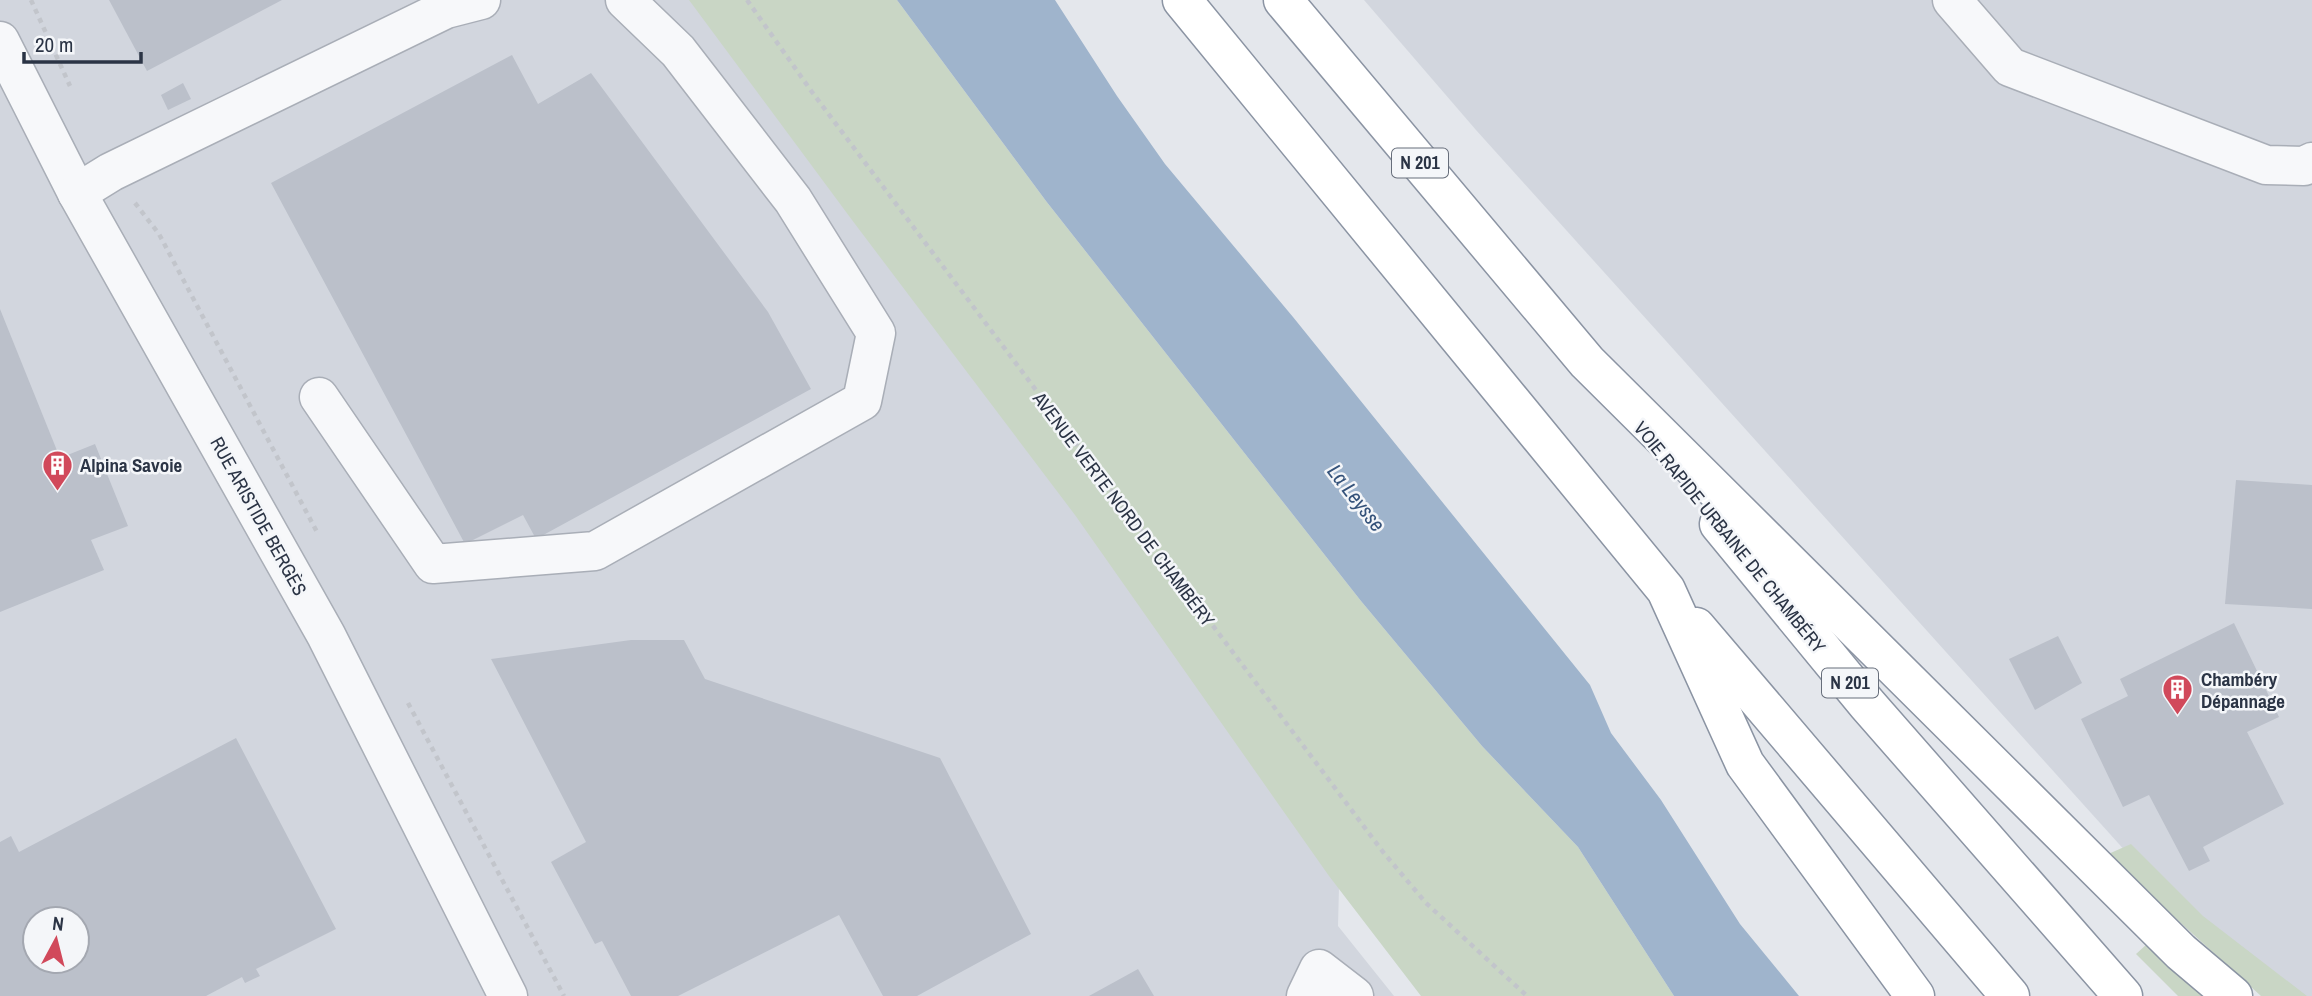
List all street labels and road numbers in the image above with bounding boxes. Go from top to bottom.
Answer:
road number: N 201 [1392,148,1448,178]
street label: AVENUE VERTE NORD DE CHAMBÉRY [1027,386,1221,632]
street label: VOIE RAPIDE URBAINE DE CHAMBÉRY [1628,416,1832,659]
street label: RUE ARISTIDE BERGÈS [205,432,313,600]
road number: N 201 [1822,668,1878,698]

